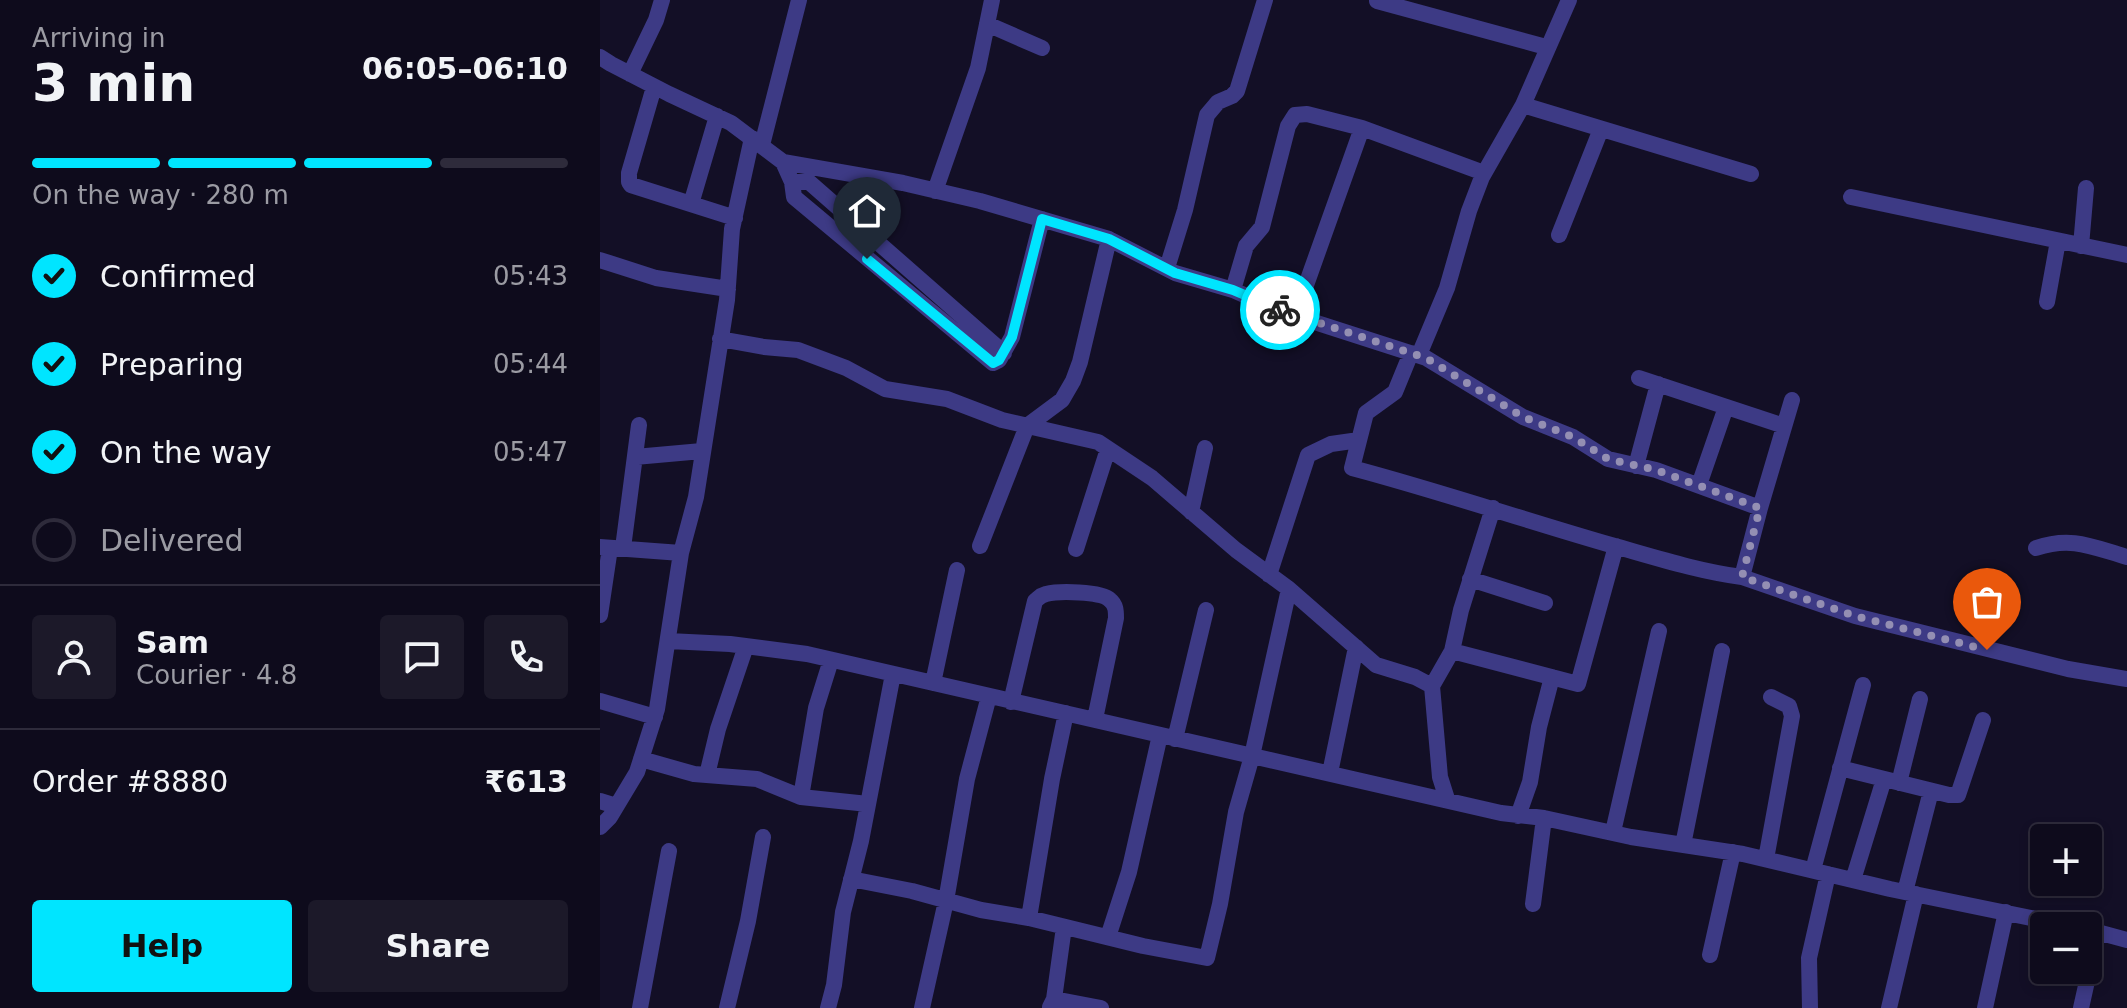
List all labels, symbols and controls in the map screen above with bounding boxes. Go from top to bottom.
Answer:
text: Arriving in [32,23,166,53]
text: 06:05–06:10 [362,51,568,86]
text: 3 min [32,53,195,113]
pin [833,177,901,259]
text: On the way · 280 m [32,180,289,210]
icon: home [845,189,889,233]
icon: check [32,254,76,298]
text: Confirmed [100,259,256,294]
text: 05:43 [493,261,568,291]
courier [1240,270,1320,350]
icon: bike [1258,288,1302,332]
icon: check [32,342,76,386]
text: Preparing [100,347,244,382]
text: 05:44 [493,349,568,379]
icon: check [32,430,76,474]
text: On the way [100,435,272,470]
text: 05:47 [493,437,568,467]
text: Delivered [100,523,244,558]
pin [1953,568,2021,650]
icon: bag [1965,580,2009,624]
button: person [32,615,116,699]
button: chat [380,615,464,699]
button: phone [484,615,568,699]
text: Sam [136,625,209,660]
text: Courier · 4.8 [136,660,297,690]
text: Order #8880 [32,764,228,799]
text: ₹613 [485,764,568,799]
map controls [2030,824,2102,984]
button: + [2030,824,2102,896]
button: Help [32,900,292,992]
button: Share [308,900,568,992]
button: − [2030,912,2102,984]

